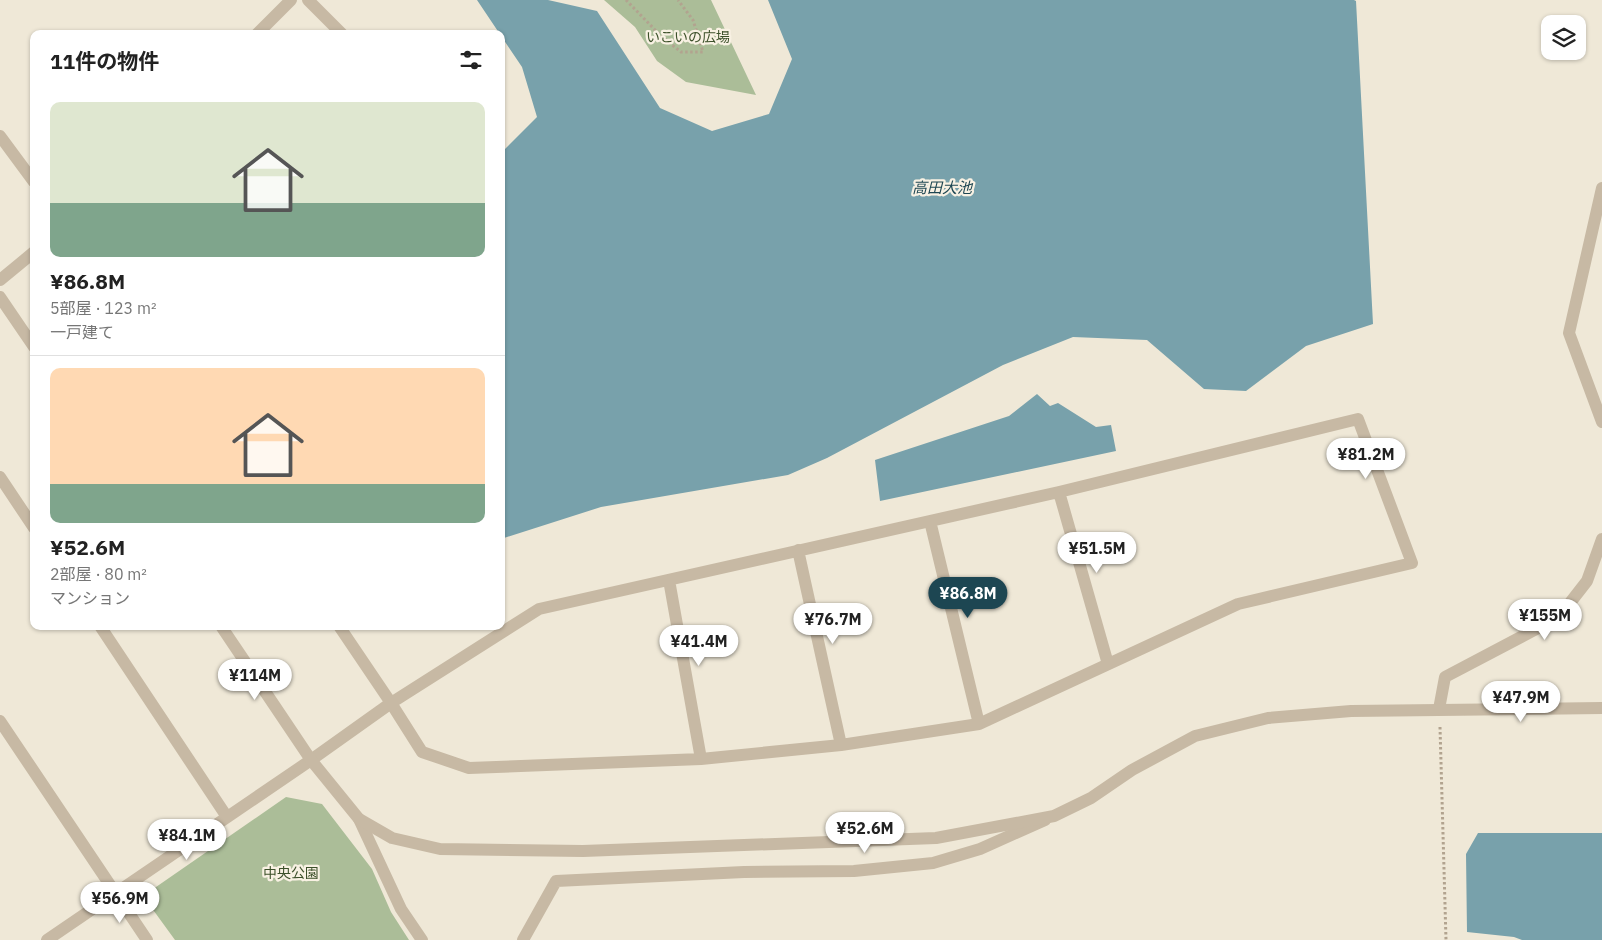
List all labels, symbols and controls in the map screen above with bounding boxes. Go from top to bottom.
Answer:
map controls [1541,15,1586,60]
button: layers [1541,15,1586,60]
park label: いこいの広場 [646,28,730,46]
icon: filters [457,46,485,74]
text: 11件の物件 [50,47,159,75]
icon: home [223,135,313,225]
water label: 高田大池 [912,178,974,197]
text: ¥86.8M [50,267,125,295]
text: 5部屋 · 123 m² [50,298,156,318]
text: 一戸建て [50,322,114,342]
icon: home [223,400,313,490]
pin: ¥81.2M [1325,438,1407,480]
text: ¥81.2M [1337,444,1395,464]
pin: ¥51.5M [1056,532,1138,574]
text: ¥52.6M [50,533,125,561]
text: ¥51.5M [1068,538,1126,558]
text: 2部屋 · 80 m² [50,564,147,584]
pin: ¥86.8M [927,576,1009,619]
text: ¥86.8M [939,583,997,603]
text: マンション [50,588,130,608]
pin: ¥155M [1510,598,1580,641]
pin: ¥76.7M [792,602,874,645]
text: ¥155M [1519,605,1571,625]
text: ¥76.7M [804,609,862,629]
pin: ¥41.4M [658,624,740,667]
text: ¥41.4M [670,631,728,651]
pin: ¥114M [220,658,290,701]
text: ¥114M [229,665,281,685]
pin: ¥47.9M [1480,680,1562,723]
text: ¥47.9M [1492,687,1550,707]
pin: ¥52.6M [824,812,906,854]
pin: ¥84.1M [146,818,228,861]
text: ¥52.6M [836,818,894,838]
text: ¥84.1M [158,825,216,845]
park label: 中央公園 [263,864,319,882]
pin: ¥56.9M [79,882,161,924]
text: ¥56.9M [91,888,149,908]

